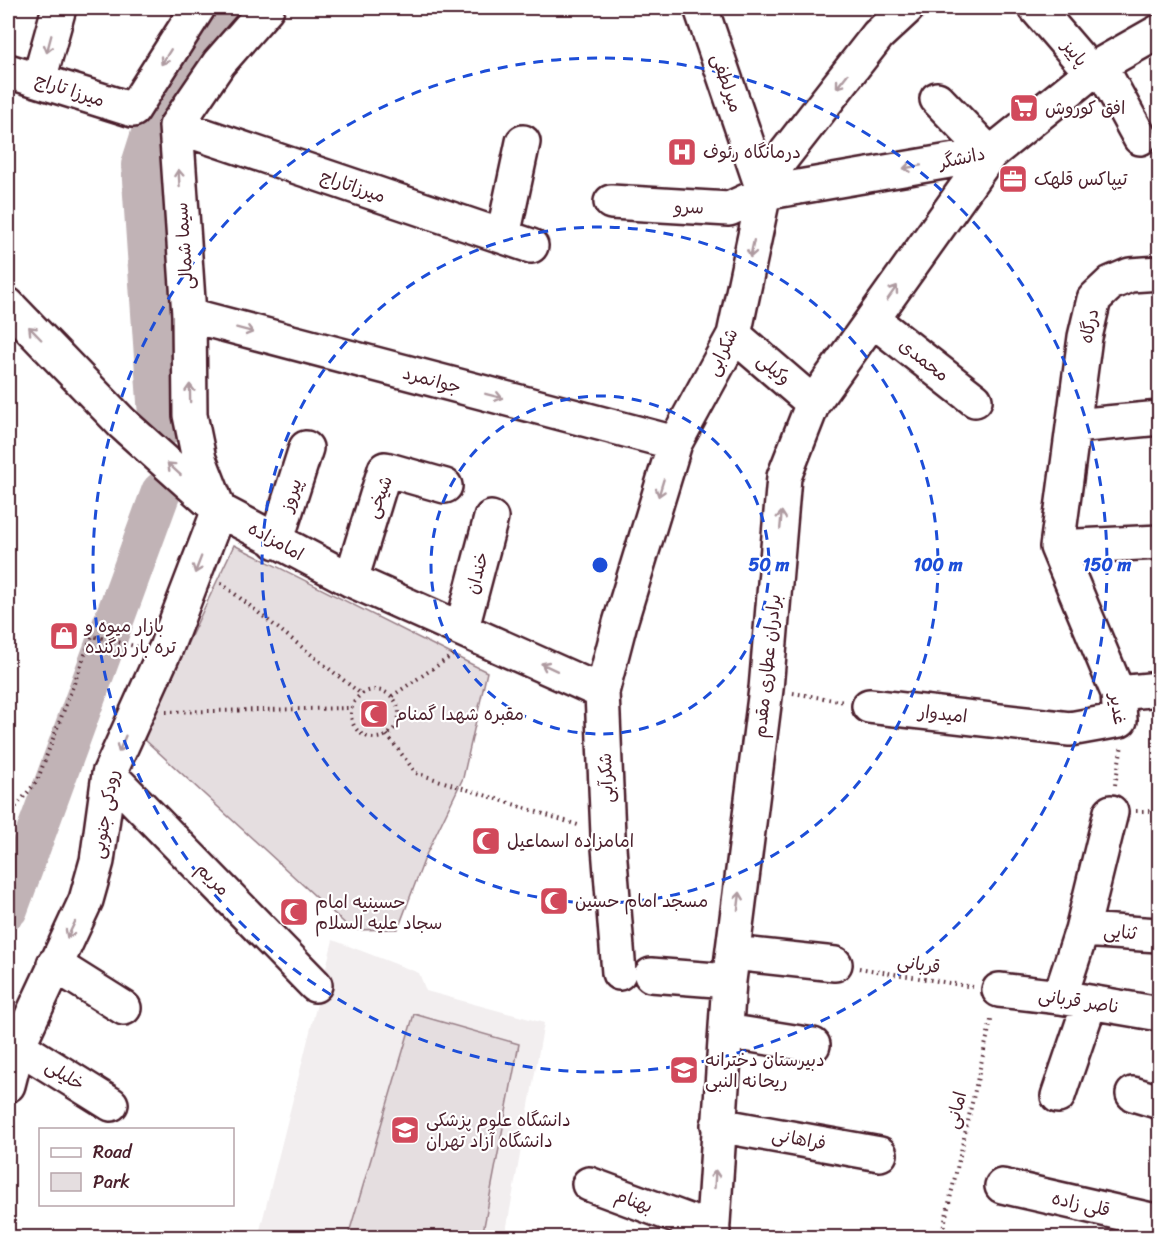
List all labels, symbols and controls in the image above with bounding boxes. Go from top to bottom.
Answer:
street label: پاییز [1052,30,1096,74]
one-way arrow [43,34,54,53]
one-way arrow [160,48,172,65]
street label: میرلطفی [702,49,752,117]
street label: میرزا تاراج [31,64,109,116]
one-way arrow [836,73,849,89]
supermarket icon: افق کوروش [1008,92,1040,124]
place label: افق کوروش [1045,92,1125,124]
hospital icon: درمانگاه رئوف [666,136,698,168]
place label: درمانگاه رئوف [703,136,801,168]
street label: دانشگر [934,138,988,179]
street label: میرزاتاراج [316,160,390,212]
one-way arrow [903,162,922,173]
office icon: تیپاکس قلهک [997,163,1029,195]
place label: تیپاکس قلهک [1034,163,1128,195]
one-way arrow [174,168,185,188]
street label: سرو [672,190,705,224]
street label: سیما شمالی [165,201,203,291]
one-way arrow [746,239,757,259]
one-way arrow [886,285,898,301]
street label: درگاه [1070,306,1108,346]
street label: شکرابی [697,323,747,381]
one-way arrow [235,324,254,336]
one-way arrow [28,325,42,340]
street label: محمدی [892,330,956,390]
street label: وکیلی [749,345,799,393]
street label: جوانمرد [399,357,465,403]
one-way arrow [184,384,195,404]
one-way arrow [485,391,504,403]
one-way arrow [167,462,182,476]
street label: شیخی [356,471,402,523]
street label: پیروز [270,474,311,518]
one-way arrow [655,478,666,497]
one-way arrow [776,510,787,530]
street label: امامزاده [242,512,310,570]
street label: خندان [456,548,498,598]
text: 50 m [749,549,790,581]
text: 100 m [914,549,963,581]
text: 150 m [1083,549,1131,581]
one-way arrow [192,555,203,573]
centre of rings [590,555,610,575]
street label: برادران عطاری مقدم [744,592,790,740]
place label: بازار میوه و تره بار زرگنده [83,610,177,663]
shop icon: بازار میوه و تره بار زرگنده [48,620,80,652]
one-way arrow [540,661,558,673]
street label: غدیر [1100,689,1136,727]
street label: امیدوار [915,695,969,732]
mosque icon: مقبره شهدا گمنام [358,698,390,730]
place label: مقبره شهدا گمنام [395,698,524,730]
one-way arrow [116,734,127,753]
street label: شکرآبی [589,752,623,804]
street label: رودکی جنوبی [81,767,129,861]
mosque icon: امامزاده اسماعیل [470,825,502,857]
place label: امامزاده اسماعیل [507,825,634,857]
street label: مریم [188,854,238,904]
mosque icon: مسجد امام حسین [538,885,570,917]
place label: مسجد امام حسین [575,885,708,917]
place label: حسینیه امام سجاد علیه السلام [315,886,442,939]
one-way arrow [734,892,745,912]
mosque icon: حسینیه امام سجاد علیه السلام [278,896,310,928]
street label: ثنایی [1102,915,1138,949]
one-way arrow [65,921,76,939]
street label: قربانی [895,945,943,983]
street label: ناصر قربانی [1036,979,1122,1023]
place label: دبیرستان دخترانه ریحانه النبی [705,1044,825,1097]
street label: خلیلی [39,1050,91,1100]
school or university icon: دبیرستان دخترانه ریحانه النبی [668,1054,700,1086]
street label: امانی [936,1088,976,1132]
place label: دانشگاه علوم پزشکی دانشگاه آزاد تهران [426,1104,571,1157]
school or university icon: دانشگاه علوم پزشکی دانشگاه آزاد تهران [389,1114,421,1146]
street label: فراهانی [769,1118,829,1160]
legend [39,1128,234,1206]
text: Road [93,1136,133,1168]
text: Park [93,1166,130,1198]
one-way arrow [710,1170,721,1190]
street label: بهنام [611,1179,657,1223]
street label: قلی زاده [1048,1182,1114,1226]

